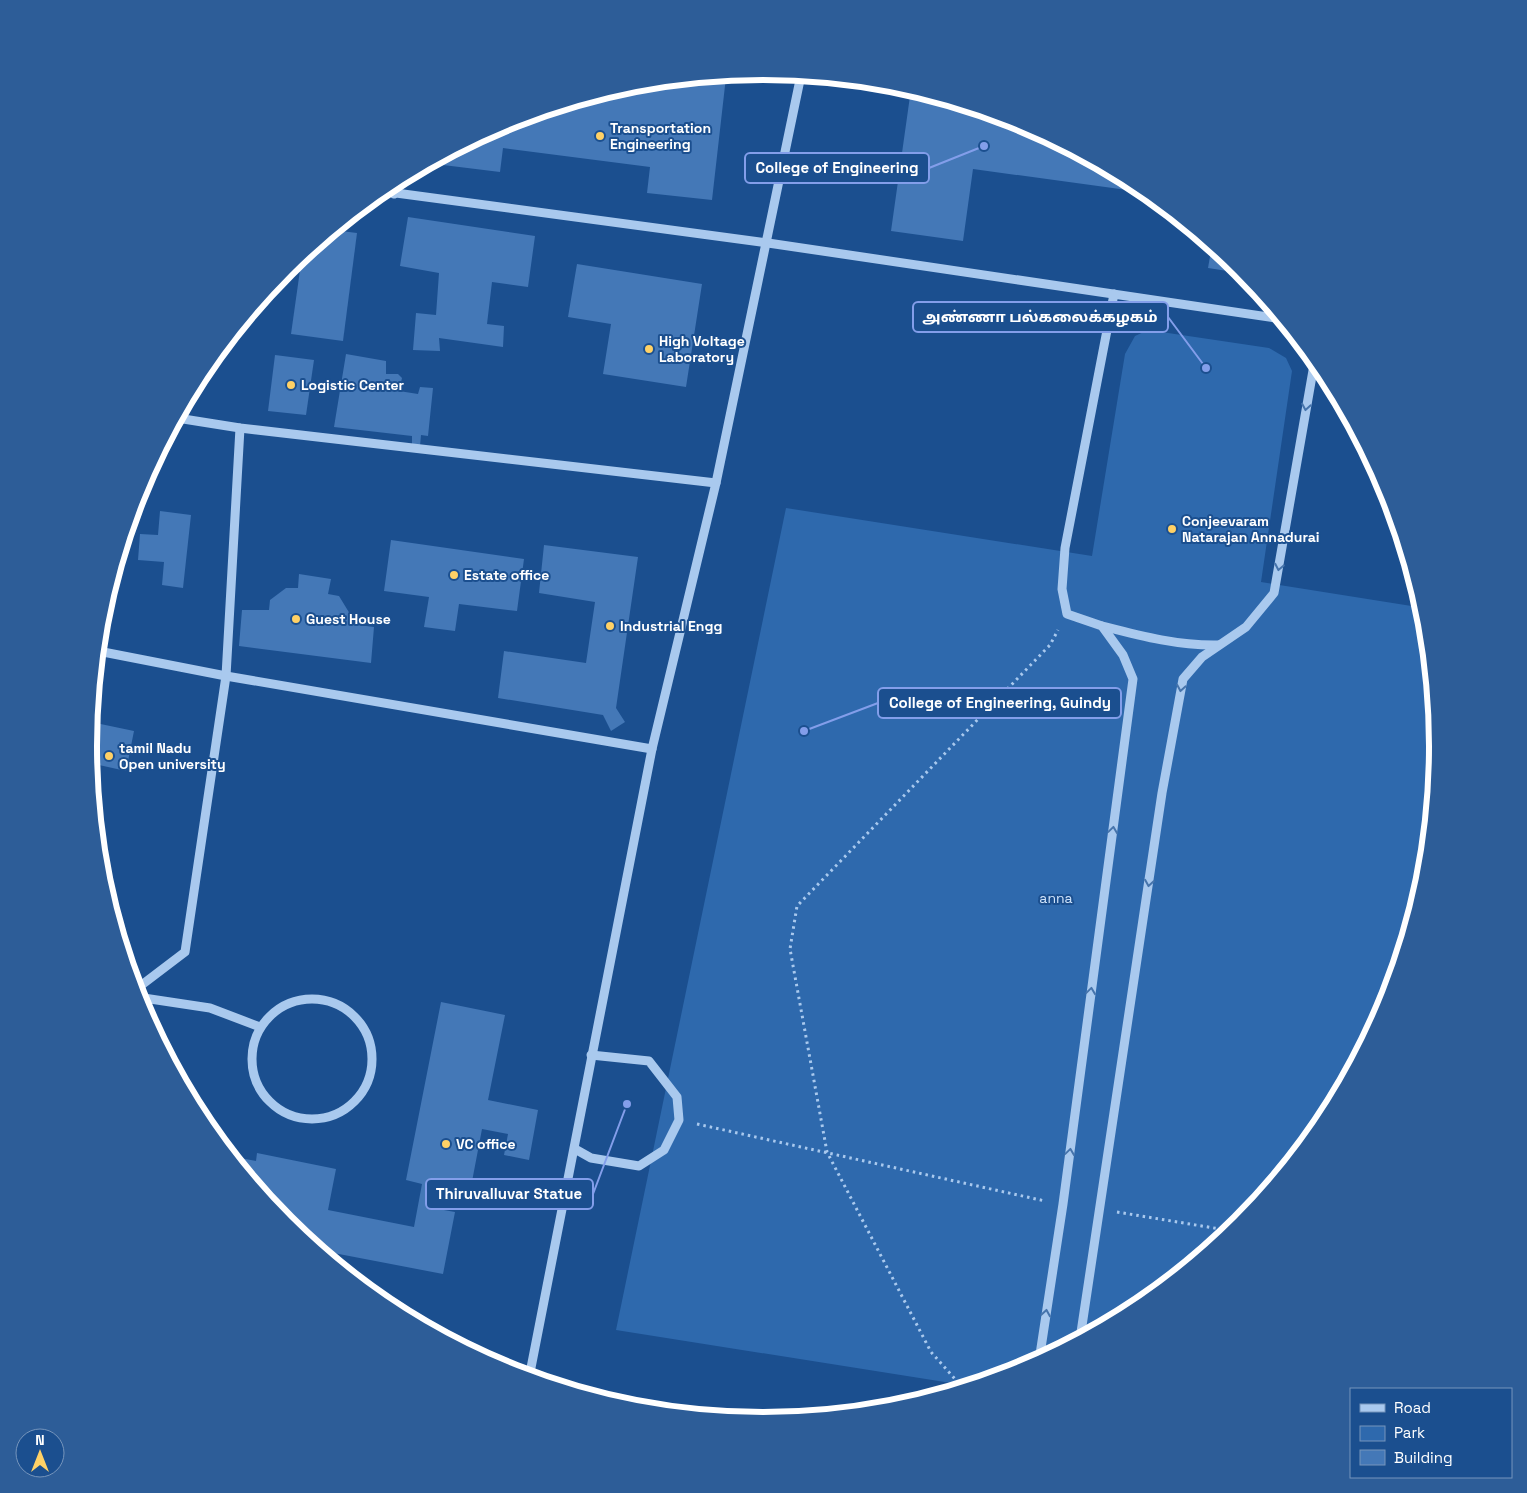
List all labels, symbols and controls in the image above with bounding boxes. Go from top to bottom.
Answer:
place label: Transportation Engineering [610,119,711,153]
marker: Transportation Engineering [594,130,606,142]
callout: College of Engineering [745,153,929,183]
text: College of Engineering [755,158,919,177]
callout: அண்ணா பல்கலைக்கழகம் [913,302,1168,332]
text: அண்ணா பல்கலைக்கழகம் [922,307,1158,327]
place label: High Voltage Laboratory [659,332,745,366]
marker: High Voltage Laboratory [643,343,655,355]
place label: Logistic Center [301,376,405,394]
marker: Logistic Center [285,379,297,391]
one-way arrow [1302,402,1312,411]
place label: Conjeevaram Natarajan Annadurai [1182,512,1320,546]
marker: Conjeevaram Natarajan Annadurai [1166,523,1178,535]
one-way arrow [1275,563,1285,571]
place label: Estate office [464,566,549,584]
marker: Estate office [448,569,460,581]
place label: Guest House [306,610,391,628]
marker: Guest House [290,613,302,625]
place label: Industrial Engg [620,617,722,635]
marker: Industrial Engg [604,620,616,632]
one-way arrow [1177,684,1187,693]
callout: College of Engineering, Guindy [878,688,1121,718]
text: College of Engineering, Guindy [889,693,1111,712]
place label: tamil Nadu Open university [119,739,226,773]
marker: tamil Nadu Open university [103,750,115,762]
one-way arrow [1107,826,1118,834]
one-way arrow [1144,879,1154,887]
park label: anna [1039,889,1073,907]
one-way arrow [1085,987,1096,995]
place label: VC office [456,1135,516,1153]
marker: VC office [440,1138,452,1150]
one-way arrow [1064,1148,1074,1157]
callout: Thiruvalluvar Statue [426,1179,593,1209]
text: Thiruvalluvar Statue [436,1184,583,1203]
one-way arrow [1040,1309,1051,1317]
legend [1350,1388,1512,1478]
text: Road [1394,1398,1431,1417]
text: Park [1394,1423,1425,1442]
north arrow [15,1428,65,1478]
text: N [35,1431,45,1449]
text: Building [1394,1448,1453,1467]

